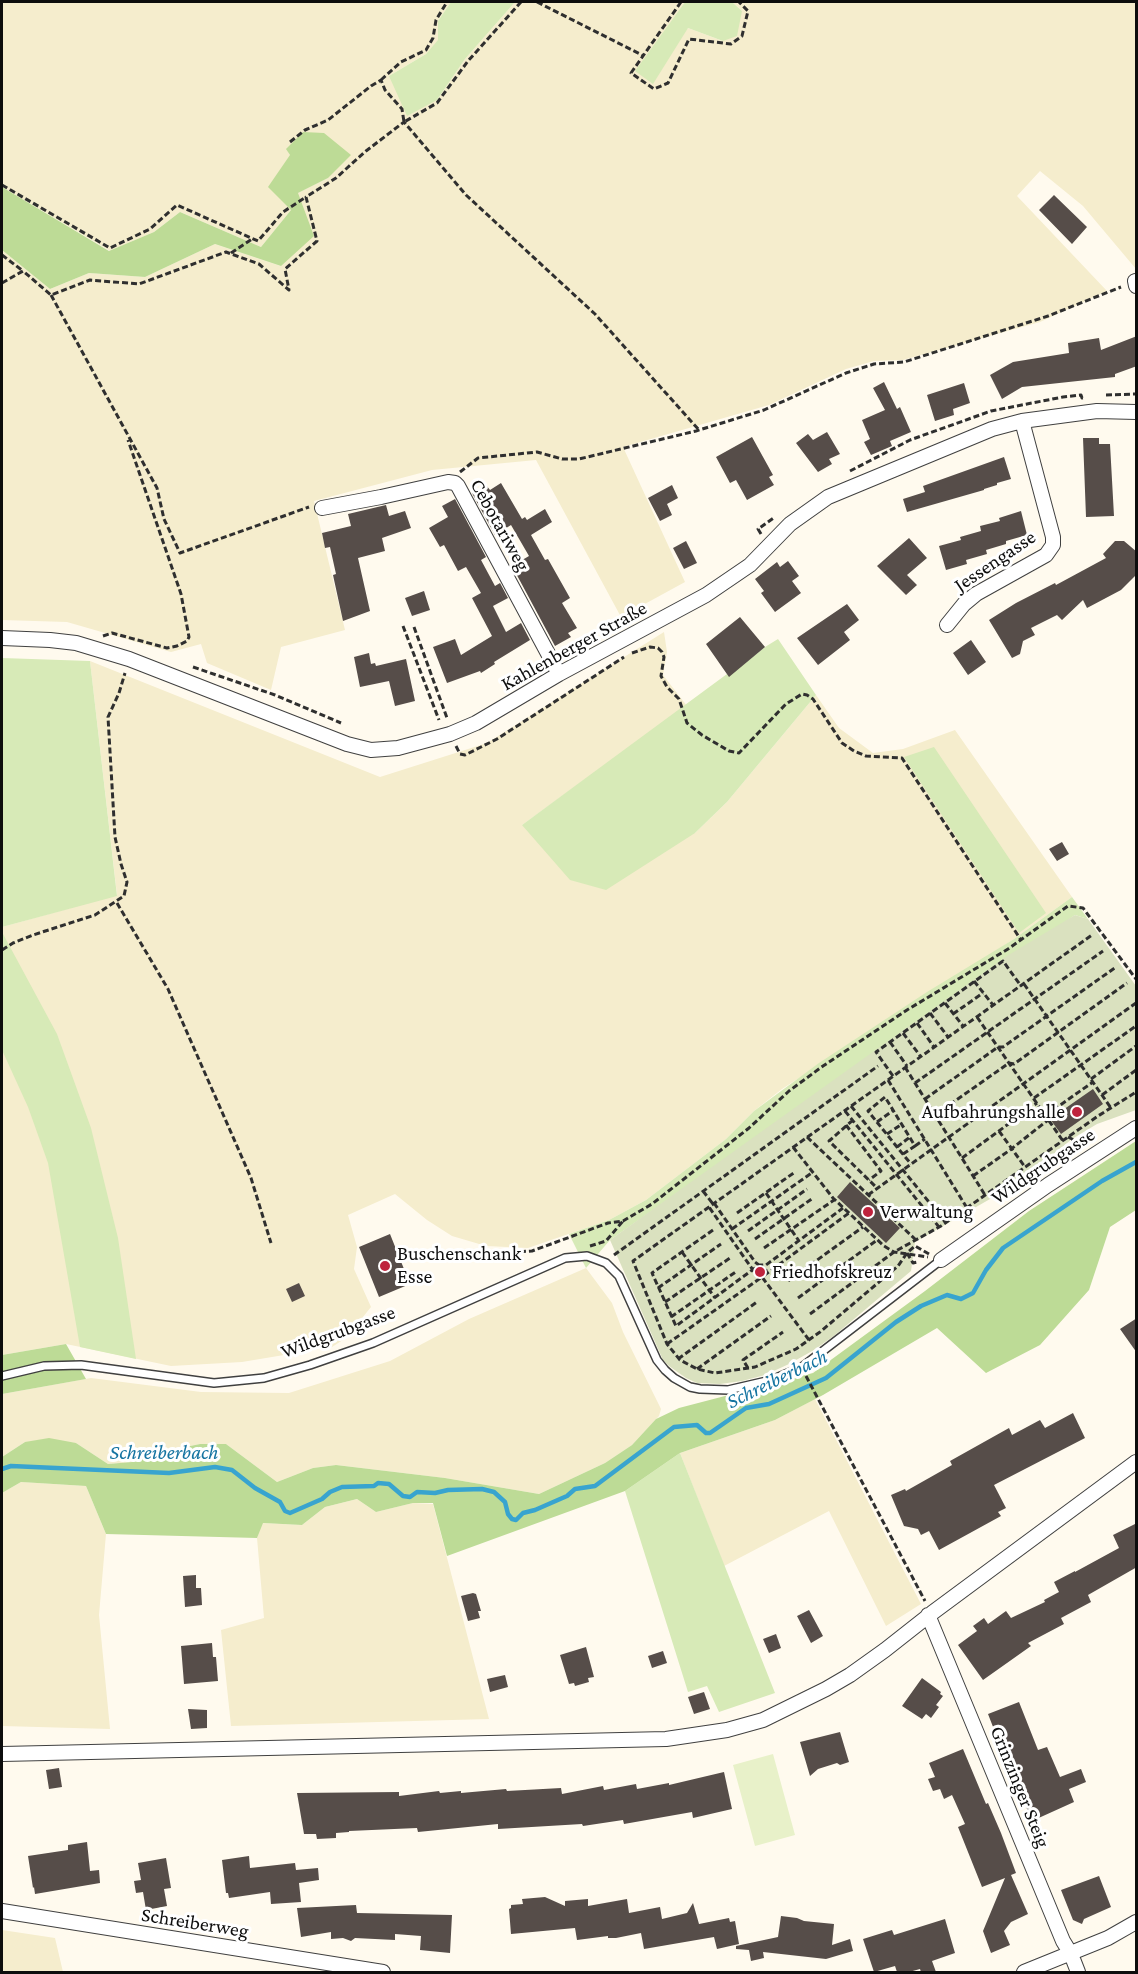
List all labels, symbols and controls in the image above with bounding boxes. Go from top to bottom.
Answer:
street label: Cebotariweg [465,475,535,575]
street label: Jessengasse [950,525,1040,597]
street label: Kahlenberger Straße [497,596,651,696]
place label: Aufbahrungshalle [922,1100,1065,1124]
marker: Aufbahrungshalle [1070,1105,1084,1119]
street label: Wildgrubgasse [987,1122,1099,1210]
place label: Verwaltung [880,1200,973,1224]
marker: Verwaltung [861,1205,875,1219]
place label: Buschenschank Esse [397,1242,521,1289]
marker: Buschenschank Esse [378,1259,392,1273]
place label: Friedhofskreuz [772,1260,892,1284]
marker: Friedhofskreuz [753,1265,767,1279]
street label: Wildgrubgasse [277,1300,399,1364]
water label: Schreiberbach [723,1344,831,1414]
water label: Schreiberbach [110,1440,218,1466]
street label: Grinzinger Steig [985,1723,1055,1851]
street label: Schreiberweg [140,1903,250,1943]

